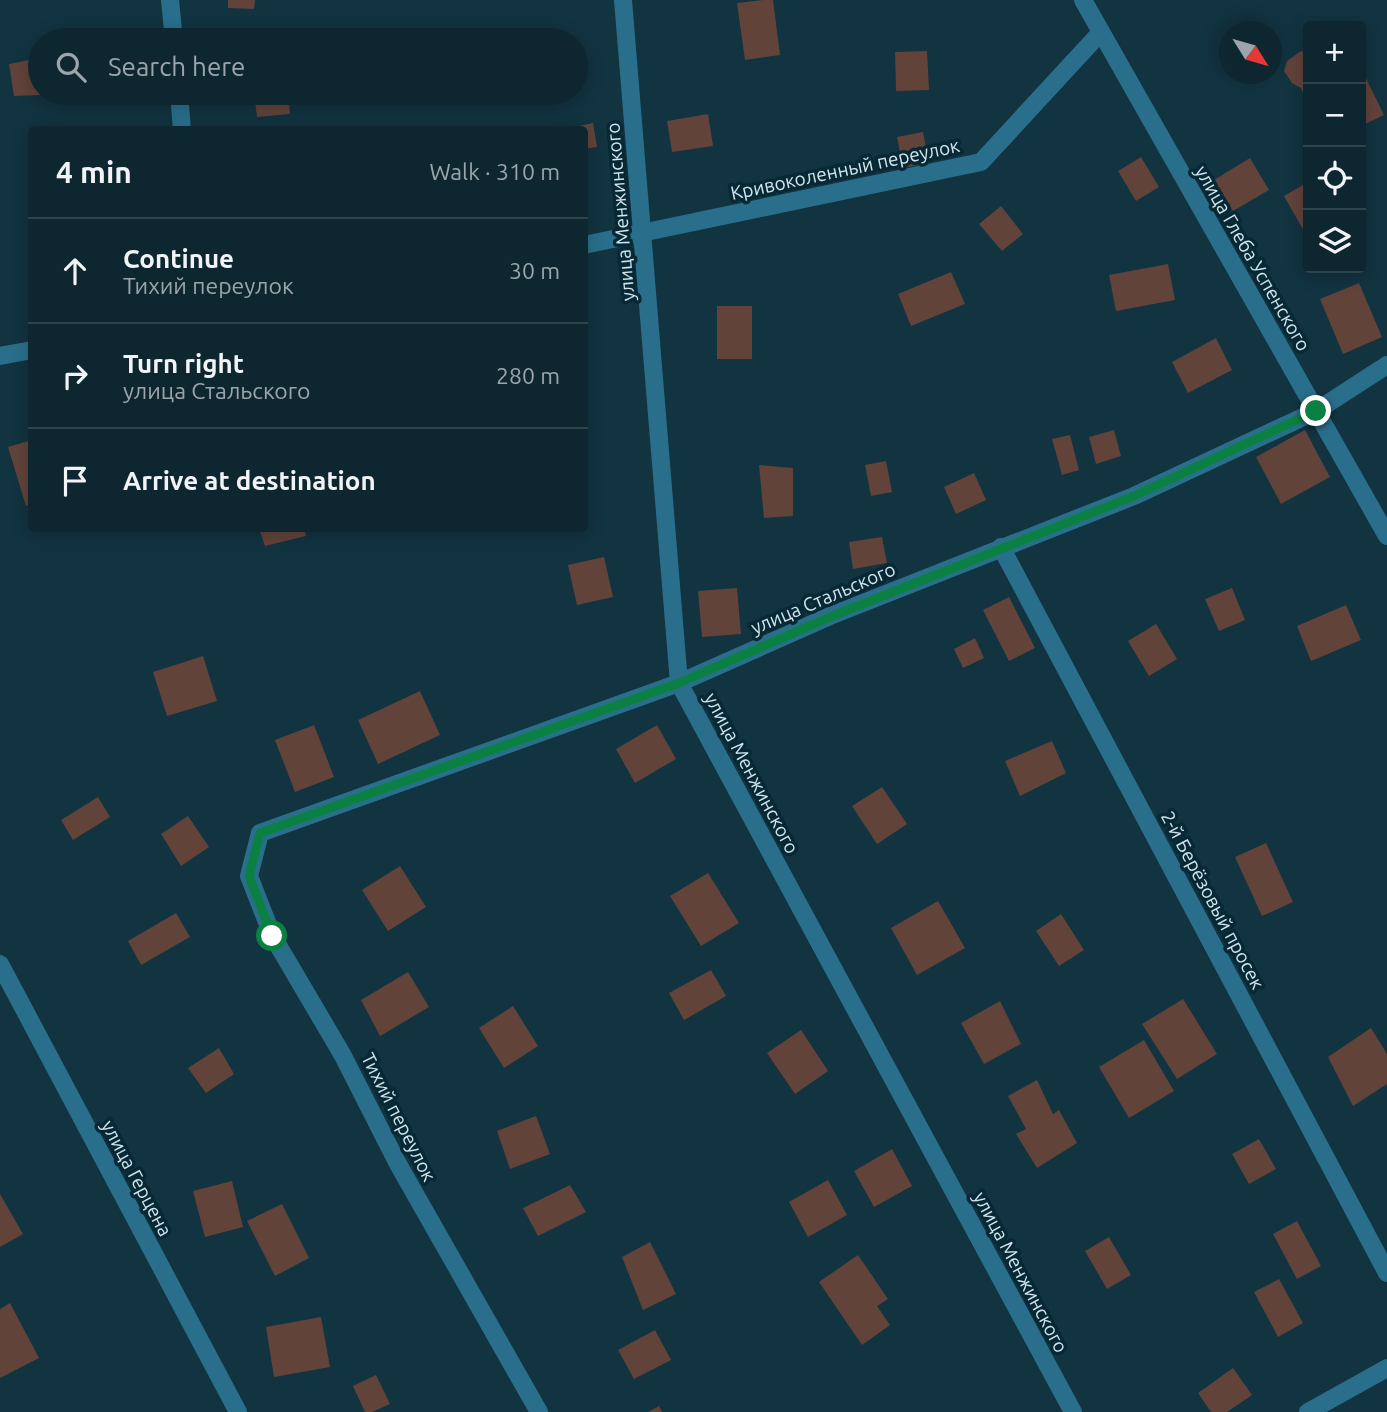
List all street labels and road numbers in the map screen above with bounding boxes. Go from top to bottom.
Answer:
street label: улица Менжинского [601,122,639,302]
street label: Кривоколенный переулок [729,134,962,204]
street label: улица Глеба Успенского [1191,161,1315,355]
street label: улица Стальского [747,558,899,638]
street label: улица Менжинского [700,689,804,857]
street label: 2-й Берёзовый просек [1157,807,1269,993]
street label: Тихий переулок [357,1049,441,1185]
street label: улица Герцена [97,1116,177,1240]
street label: улица Менжинского [969,1188,1073,1356]

